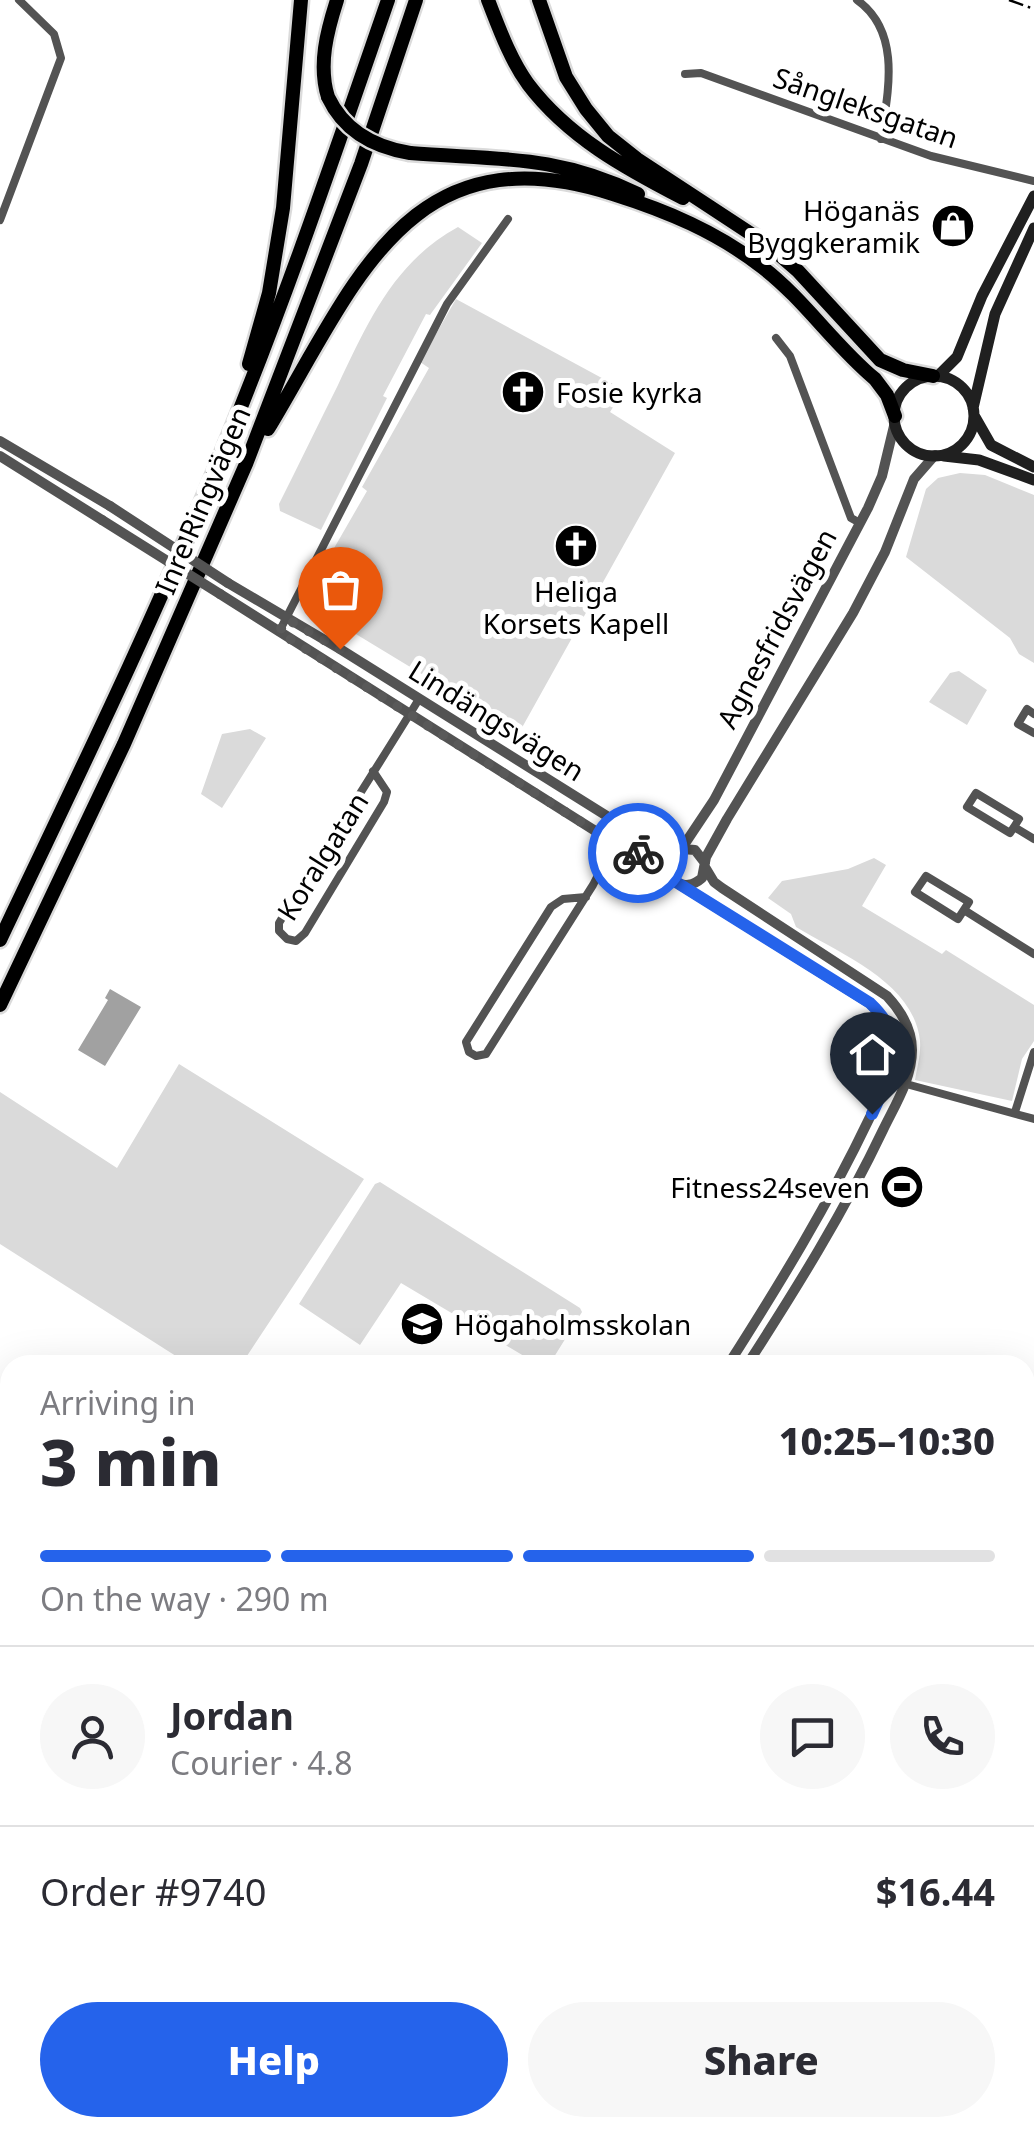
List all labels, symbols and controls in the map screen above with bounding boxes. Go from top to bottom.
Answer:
street label: Sångleksgatan [769,58,963,156]
place label: Höganäs Byggkeramik [747,191,920,261]
shop icon: Höganäs Byggkeramik [930,203,976,249]
church icon: Fosie kyrka [500,369,546,415]
place label: Fosie kyrka [556,373,703,411]
street label: Inre Ringvägen [145,400,259,600]
street label: Agnesfridsvägen [707,522,845,734]
church icon: Heliga Korsets Kapell [553,523,599,569]
pin [298,547,383,650]
icon: bag [313,562,368,617]
place label: Heliga Korsets Kapell [483,572,669,642]
street label: Lindängsvägen [402,651,592,789]
street label: Koralgatan [268,785,376,927]
courier [588,803,688,903]
icon: bike [611,826,666,881]
pin [830,1012,915,1115]
icon: home [845,1027,900,1082]
sports icon: Fitness24seven [879,1164,925,1210]
place label: Fitness24seven [670,1168,870,1206]
school or university icon: Högaholmsskolan [399,1301,445,1347]
place label: Högaholmsskolan [454,1305,691,1343]
text: Arriving in [40,1381,195,1424]
text: 10:25–10:30 [779,1414,995,1466]
text: 3 min [40,1417,222,1505]
text: On the way · 290 m [40,1577,329,1620]
button: person [40,1684,145,1789]
button: chat [760,1684,865,1789]
button: phone [890,1684,995,1789]
text: Jordan [170,1689,294,1741]
text: Courier · 4.8 [170,1741,353,1784]
text: Order #9740 [40,1865,266,1917]
text: $16.44 [876,1865,995,1917]
button: Help [40,2002,508,2117]
button: Share [528,2002,995,2117]

